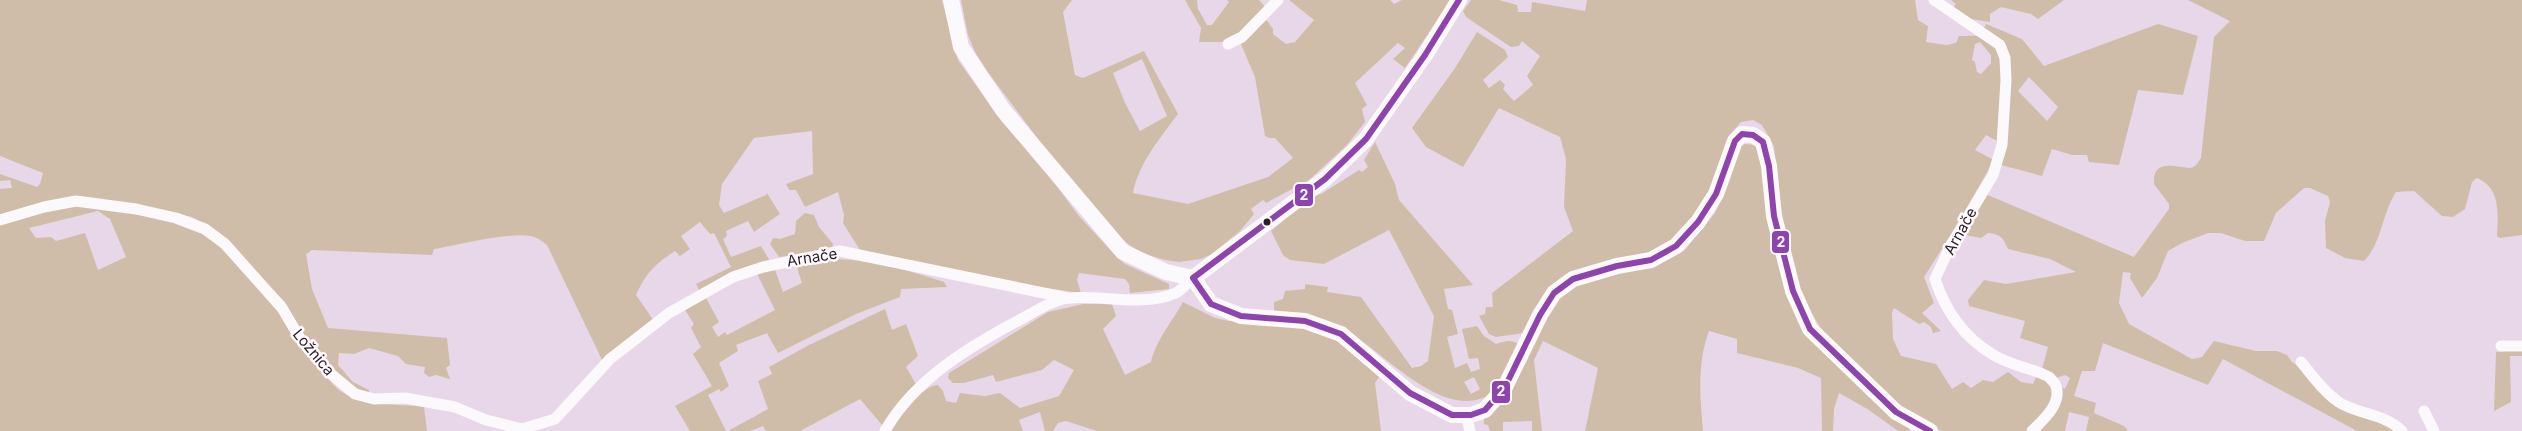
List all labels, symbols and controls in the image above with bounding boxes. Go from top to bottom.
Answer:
line badge: 2 [1294,183,1314,207]
text: 2 [1300,186,1309,203]
street label: Arnače [1939,204,1981,258]
unlabelled marker [1262,217,1272,227]
line badge: 2 [1771,230,1790,254]
text: 2 [1777,233,1786,250]
street label: Arnače [785,244,839,270]
street label: Ložnica [289,325,339,379]
line badge: 2 [1491,380,1511,404]
text: 2 [1497,382,1506,399]

